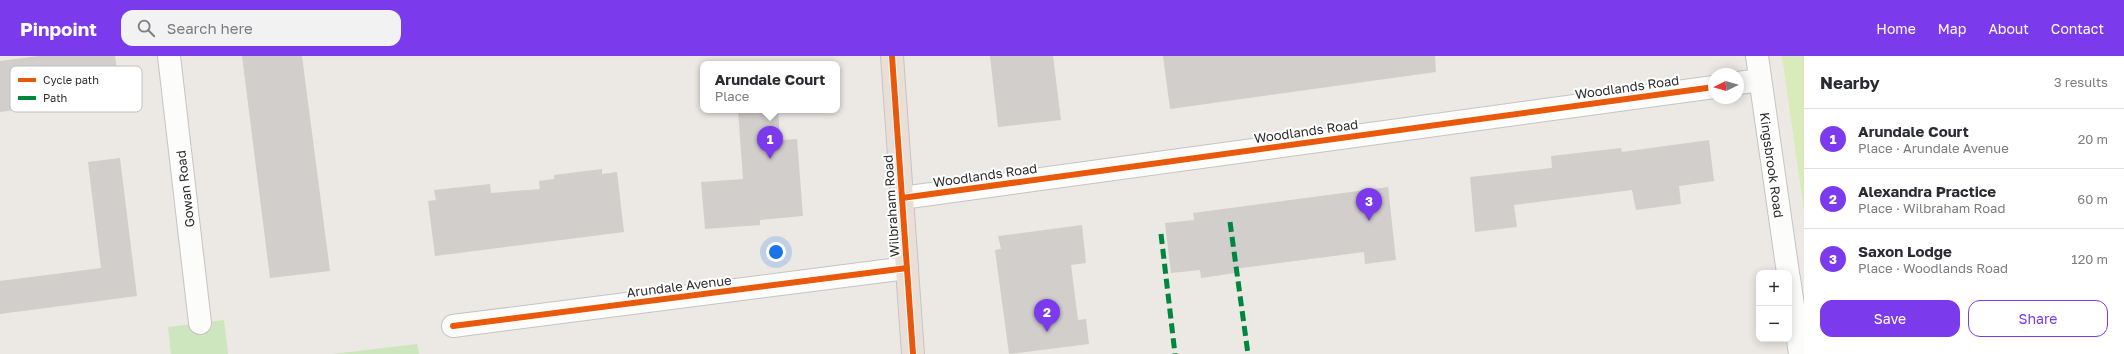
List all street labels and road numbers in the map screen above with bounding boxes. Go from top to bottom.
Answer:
street label: Woodlands Road [1574,72,1680,102]
street label: Kingsbrook Road [1757,111,1787,219]
street label: Woodlands Road [1253,116,1359,146]
street label: Gowan Road [172,150,198,228]
street label: Wilbraham Road [879,154,903,258]
street label: Woodlands Road [932,160,1038,190]
street label: Arundale Avenue [626,272,732,300]

